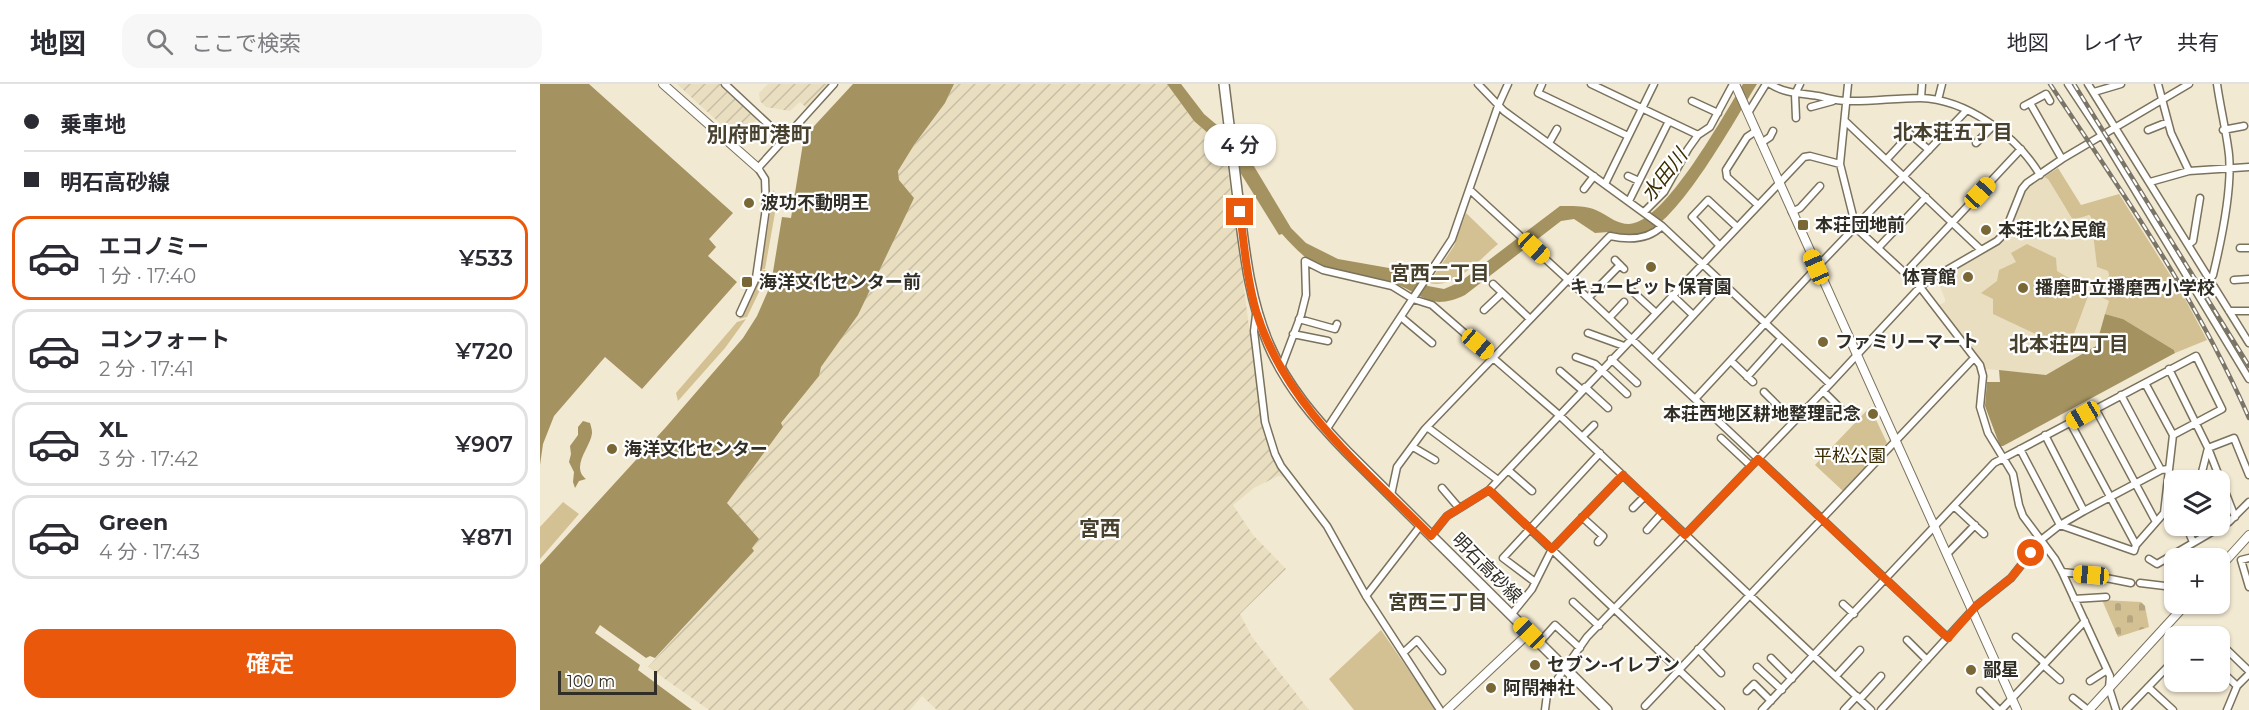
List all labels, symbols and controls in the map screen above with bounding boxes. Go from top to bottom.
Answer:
search box [122,14,542,68]
icon: search [143,25,176,58]
text: 地図 [30,26,86,60]
text: ここで検索 [191,30,301,57]
text: 地図 [2007,30,2049,55]
text: レイヤ [2082,30,2144,55]
text: 共有 [2177,30,2219,55]
text: 乗車地 [60,111,126,138]
district label: 北本荘五丁目 [1893,120,2013,144]
district label: 別府町港町 [707,122,812,147]
callout: 4 分 [1204,125,1276,167]
text: 4 分 [1220,133,1260,157]
water label: 水田川 [1636,142,1693,206]
text: 明石高砂線 [60,169,170,196]
car [1961,174,1999,212]
place label: 波功不動明王 [761,192,869,214]
marker: 波功不動明王 [742,196,756,210]
route end [1226,198,1253,225]
place label: 本荘団地前 [1815,214,1905,236]
marker: 本荘団地前 [1796,218,1810,232]
place label: 本荘北公民館 [1998,219,2106,241]
marker: 本荘北公民館 [1979,223,1993,237]
car [1515,229,1553,267]
icon: car [27,231,81,285]
text: エコノミー [99,233,209,260]
text: ¥533 [459,245,513,272]
car [1800,247,1832,287]
marker: キューピット保育園 [1644,260,1658,274]
district label: 宮西二丁目 [1390,261,1490,285]
text: 1 分 · 17:40 [99,264,196,288]
place label: 体育館 [1902,266,1956,288]
marker: 体育館 [1961,270,1975,284]
place label: 海洋文化センター前 [759,271,921,293]
marker: 海洋文化センター前 [740,275,754,289]
place label: キューピット保育園 [1570,276,1732,298]
place label: 播磨町立播磨西小学校 [2035,277,2215,299]
marker: 播磨町立播磨西小学校 [2016,281,2030,295]
icon: car [27,324,81,378]
text: コンフォート [99,326,230,353]
car [1458,326,1498,362]
place label: ファミリーマート [1835,331,1979,353]
district label: 北本荘四丁目 [2009,332,2129,356]
marker: ファミリーマート [1816,335,1830,349]
text: ¥720 [456,338,513,365]
text: 2 分 · 17:41 [99,357,194,381]
car [2063,398,2103,432]
place label: 本荘西地区耕地整理記念 [1663,403,1861,425]
marker: 本荘西地区耕地整理記念 [1866,407,1880,421]
text: XL [99,416,128,443]
icon: car [27,417,81,471]
text: ¥907 [455,431,513,458]
place label: 海洋文化センター [624,438,768,460]
marker: 海洋文化センター [605,442,619,456]
park label: 平松公園 [1814,445,1886,467]
text: 3 分 · 17:42 [99,447,198,471]
map controls [2164,470,2230,692]
button: layers [2164,470,2230,536]
text: Green [99,509,168,536]
icon: car [27,510,81,564]
district label: 宮西 [1079,516,1121,541]
text: ¥871 [461,524,513,551]
street label: 明石高砂線 [1447,528,1527,608]
route start [2017,539,2044,566]
text: 4 分 · 17:43 [99,540,200,564]
button: + [2164,548,2230,614]
car [2072,564,2110,586]
district label: 宮西三丁目 [1388,590,1488,614]
car [1510,614,1548,652]
button: − [2164,626,2230,692]
button: 確定 [24,629,516,698]
place label: セブン-イレブン [1547,654,1680,676]
marker: セブン-イレブン [1528,658,1542,672]
place label: 鄙星 [1983,659,2019,681]
marker: 鄙星 [1964,663,1978,677]
scale bar [558,668,657,696]
text: 100 m [567,672,615,691]
place label: 阿閇神社 [1503,677,1575,699]
marker: 阿閇神社 [1484,681,1498,695]

